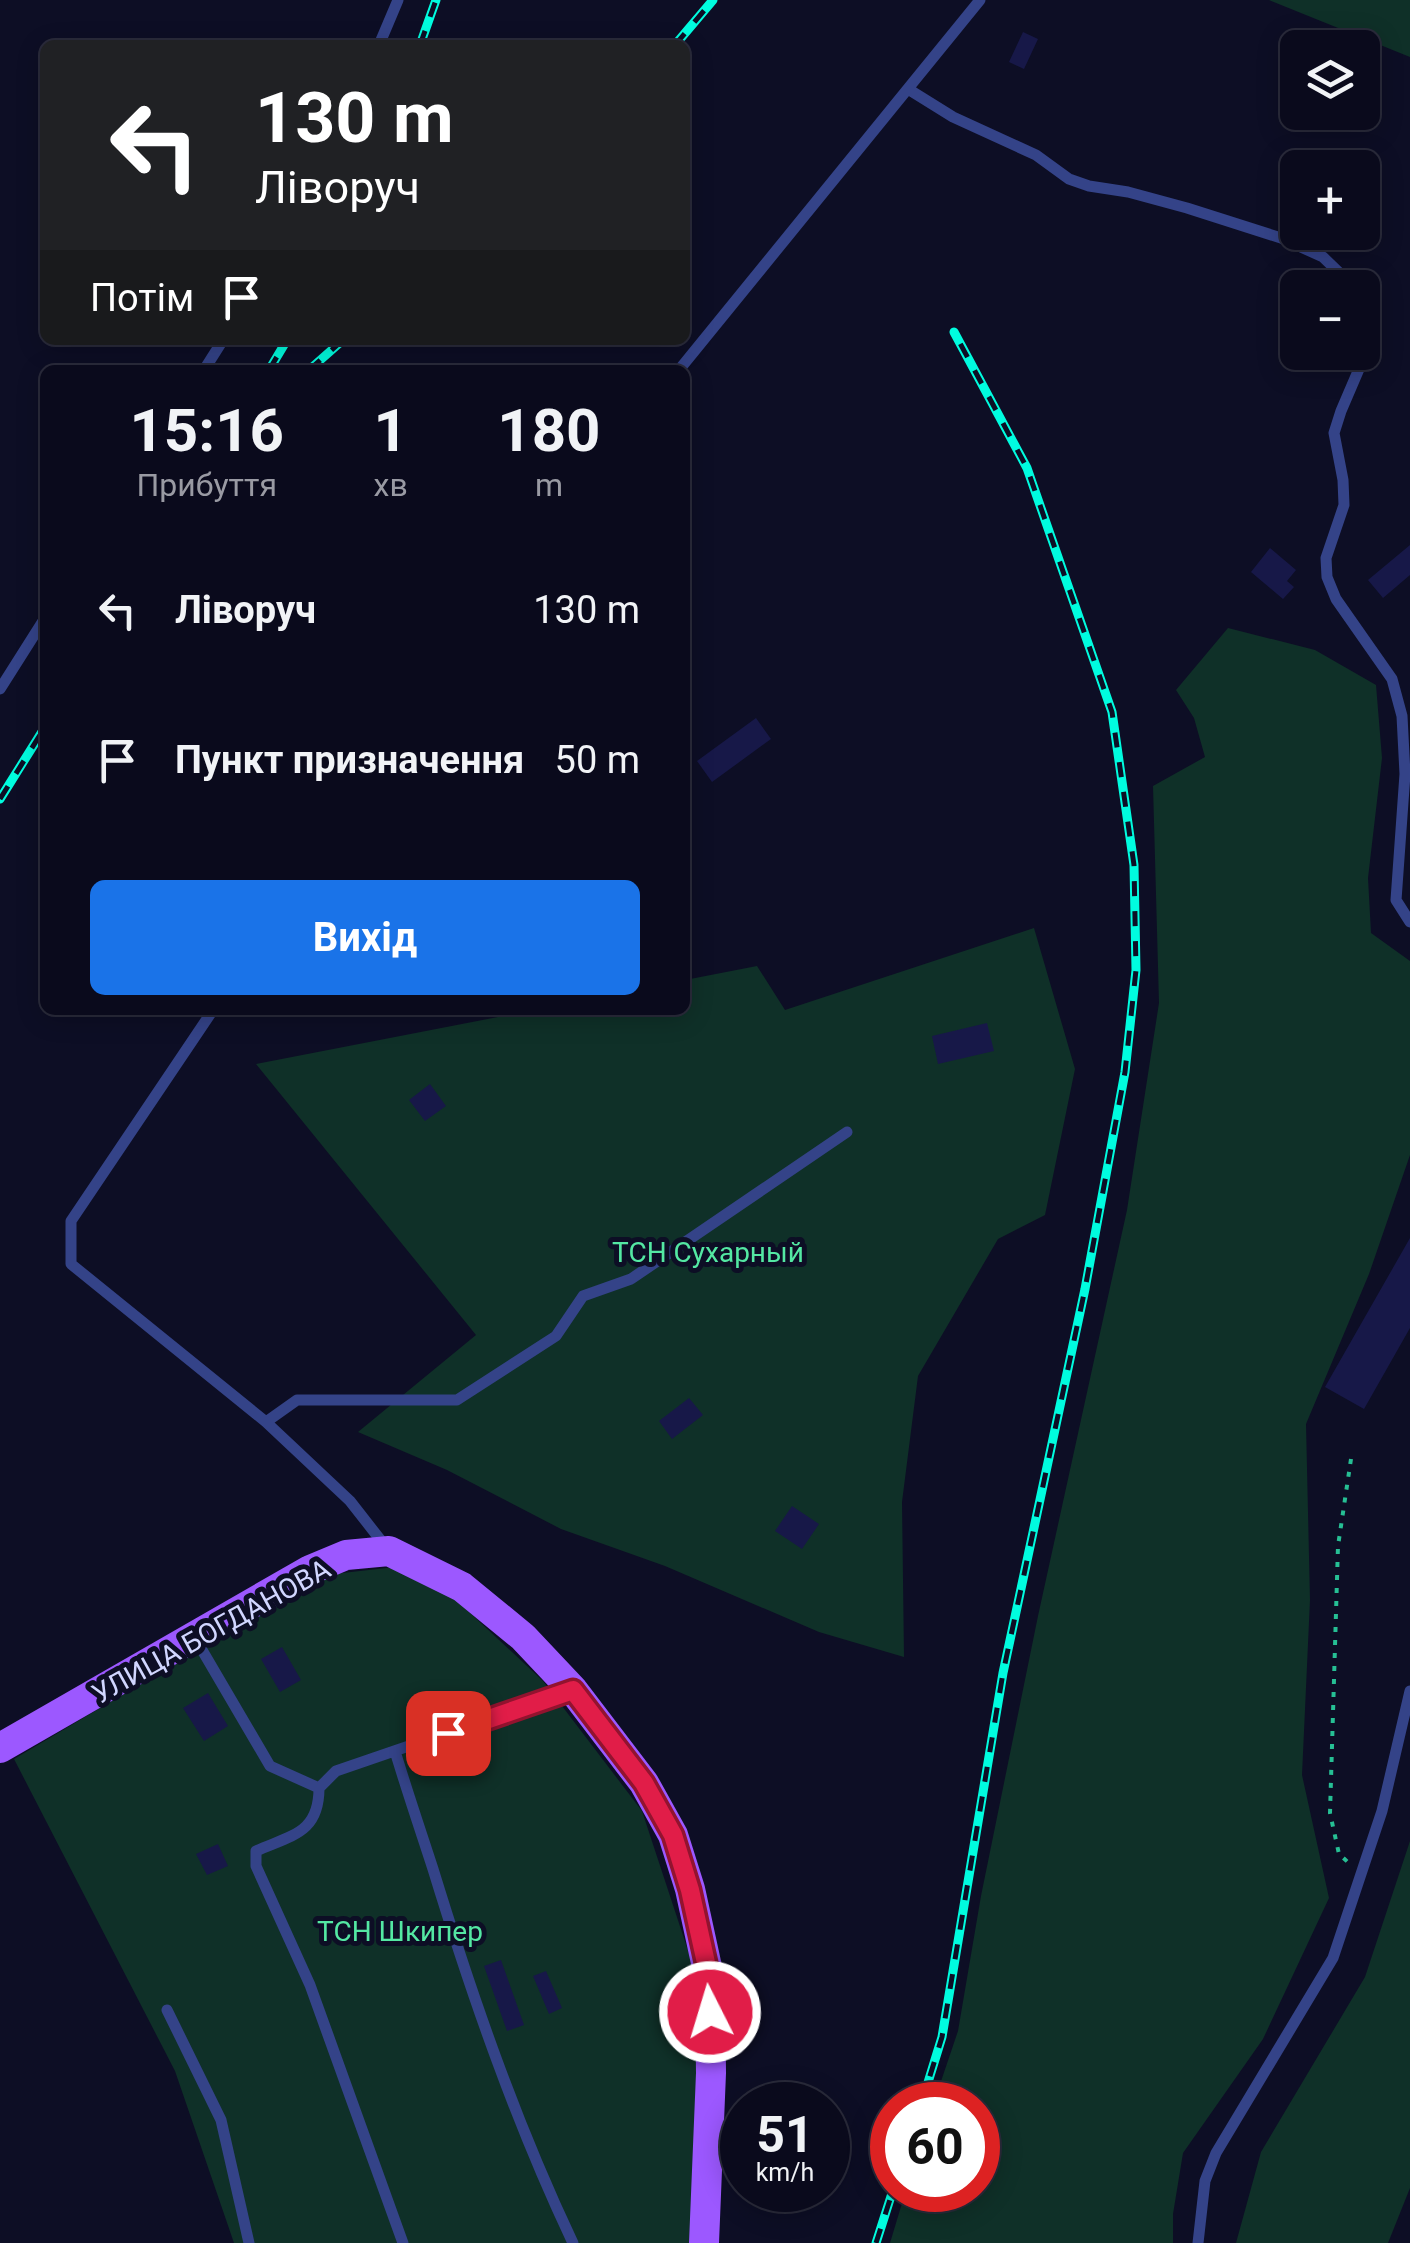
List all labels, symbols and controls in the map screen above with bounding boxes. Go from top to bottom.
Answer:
map controls [1280,30,1380,370]
button: layers [1280,30,1380,130]
text: 130 m [255,77,454,159]
icon: left [90,80,220,210]
button: + [1280,150,1380,250]
text: Ліворуч [255,161,420,214]
icon: arrive [214,270,269,325]
button: − [1280,270,1380,370]
text: Потім [90,276,194,320]
text: 15:16 [129,395,284,466]
text: 1 [373,395,408,466]
text: 180 [497,395,601,466]
text: Прибуття [136,466,277,504]
text: хв [374,466,408,504]
text: m [535,466,563,504]
icon: left [90,583,145,638]
text: Ліворуч [175,588,316,632]
text: 130 m [533,588,640,632]
icon: arrive [90,733,145,788]
text: Пункт призначення [175,738,524,782]
text: 50 m [555,738,640,782]
button: Вихід [90,880,640,995]
park label: ТСН Сухарный [612,1236,804,1269]
street label: УЛИЦА БОГДАНОВА [86,1552,336,1711]
pin [406,1691,491,1776]
icon: arrive [421,1706,476,1761]
park label: ТСН Шкипер [317,1915,483,1948]
position arrow [658,1960,762,2064]
speed limit sign: 60 [870,2082,1000,2212]
text: 51 [756,2106,814,2164]
text: km/h [756,2158,814,2187]

